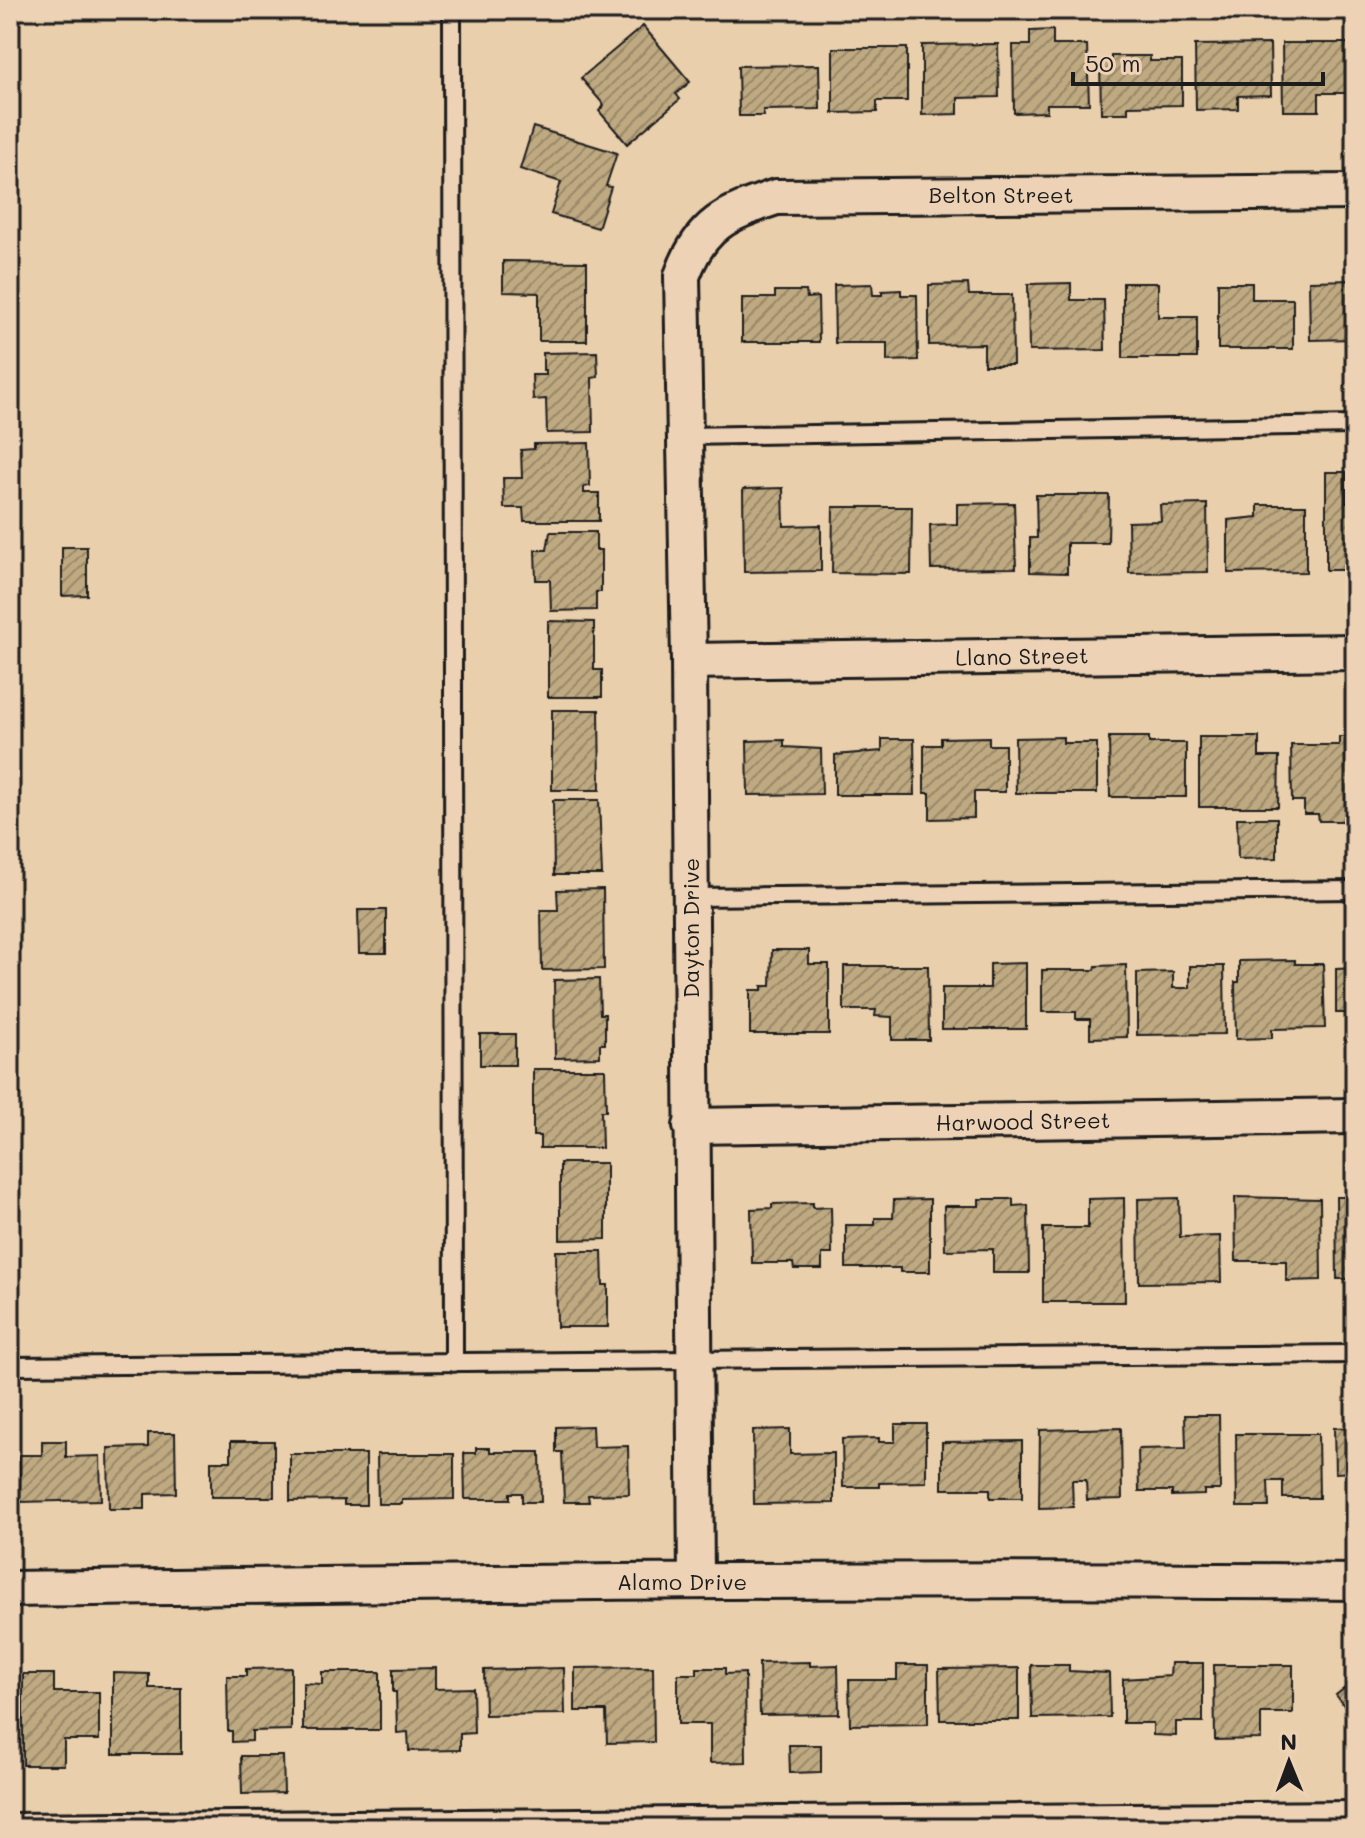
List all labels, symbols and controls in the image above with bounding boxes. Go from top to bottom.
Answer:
scale bar [1073,36,1323,86]
text: 50 m [1085,47,1141,78]
street label: Belton Street [929,180,1073,209]
street label: Llano Street [955,640,1089,672]
street label: Dayton Drive [676,858,705,998]
street label: Harwood Street [935,1105,1111,1137]
street label: Alamo Drive [617,1567,747,1596]
north arrow [1249,1722,1329,1802]
text: N [1280,1727,1297,1756]

